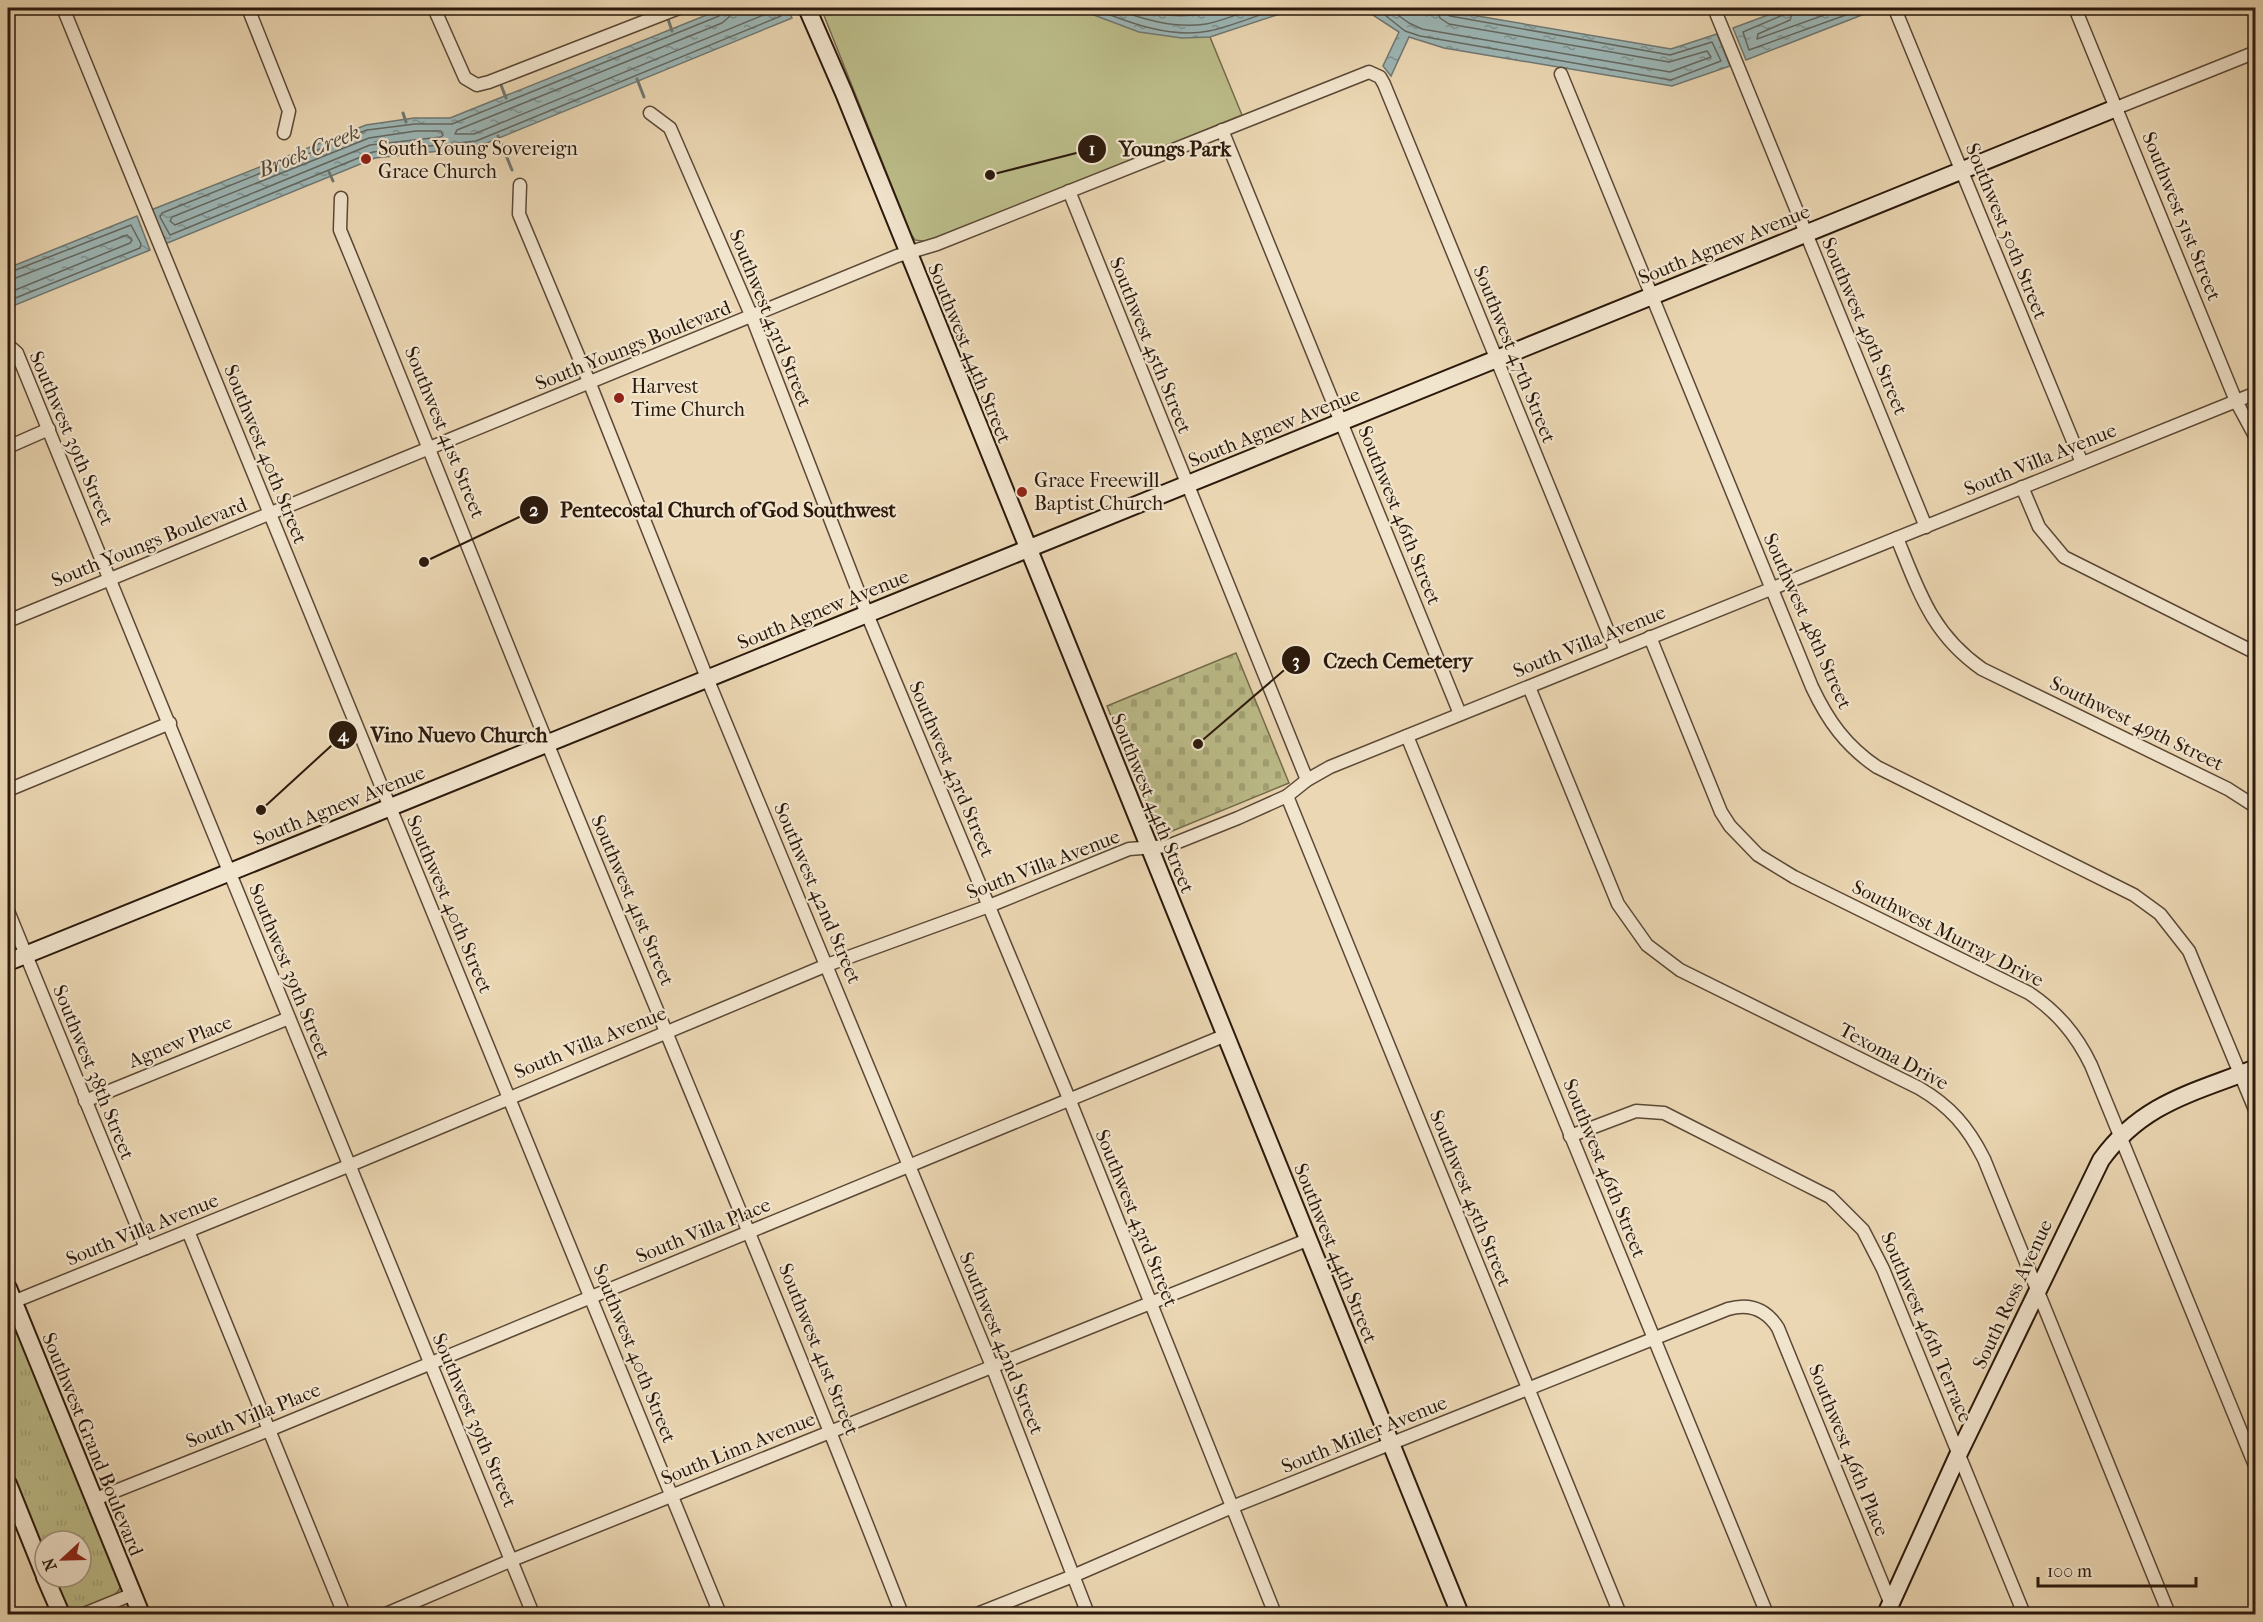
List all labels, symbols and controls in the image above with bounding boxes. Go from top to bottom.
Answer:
water label: Brock Creek [254,120,363,183]
street label: Southwest 51st Street [2137,128,2226,304]
callout: Youngs Park [1077,130,1243,169]
place label: South Young Sovereign Grace Church [378,137,578,183]
text: Youngs Park [1118,137,1232,161]
text: 1 [1089,139,1095,160]
street label: Southwest 50th Street [1961,140,2052,323]
marker: South Young Sovereign Grace Church [359,152,373,166]
street label: South Agnew Avenue [1635,199,1813,289]
street label: Southwest 43rd Street [724,226,817,410]
street label: Southwest 49th Street [1817,234,1912,418]
street label: Southwest 45th Street [1105,254,1196,437]
street label: Southwest 44th Street [923,260,1016,446]
street label: Southwest 47th Street [1468,262,1561,446]
street label: South Youngs Boulevard [532,295,735,395]
street label: Southwest 41st Street [400,343,490,521]
street label: Southwest 39th Street [24,348,119,529]
street label: Southwest 40th Street [219,361,312,547]
place label: Harvest Time Church [631,375,746,421]
street label: South Agnew Avenue [1185,382,1363,472]
marker: Harvest Time Church [612,391,626,405]
street label: South Villa Avenue [1961,418,2120,501]
street label: Southwest 46th Street [1353,422,1446,608]
place label: Grace Freewill Baptist Church [1034,469,1164,515]
marker: Grace Freewill Baptist Church [1015,485,1029,499]
callout: Pentecostal Church of God Southwest [519,490,908,529]
street label: South Youngs Boulevard [48,492,251,592]
text: Pentecostal Church of God Southwest [560,498,896,522]
text: 2 [529,500,539,521]
street label: Southwest 48th Street [1758,530,1857,713]
street label: South Agnew Avenue [734,564,912,654]
street label: South Villa Avenue [1510,600,1669,683]
callout: Czech Cemetery [1281,641,1484,680]
text: Czech Cemetery [1323,649,1475,673]
text: 3 [1292,651,1300,672]
street label: Southwest 49th Street [2046,671,2227,776]
street label: Southwest 43rd Street [904,678,999,861]
street label: Southwest 44th Street [1106,710,1199,896]
callout: Vino Nuevo Church [328,715,560,754]
text: Vino Nuevo Church [369,723,548,747]
text: 4 [337,725,350,746]
street label: South Agnew Avenue [250,760,428,850]
street label: Southwest 42nd Street [769,799,866,987]
street label: Southwest 41st Street [586,811,679,989]
street label: Southwest 40th Street [402,812,497,997]
street label: South Villa Avenue [963,825,1123,904]
street label: Southwest Murray Drive [1848,875,2047,992]
street label: Southwest 39th Street [244,880,335,1062]
street label: Southwest 38th Street [48,981,139,1163]
street label: South Villa Avenue [511,1001,670,1084]
street label: Agnew Place [124,1010,235,1073]
street label: Texoma Drive [1835,1018,1953,1095]
street label: Southwest 46th Street [1558,1075,1651,1261]
street label: Southwest 45th Street [1425,1107,1516,1290]
street label: Southwest 43rd Street [1090,1126,1183,1310]
street label: Southwest 44th Street [1289,1160,1382,1346]
street label: South Villa Avenue [63,1188,222,1271]
street label: South Villa Place [632,1193,774,1268]
street label: South Ross Avenue [1968,1216,2057,1373]
street label: Southwest 46th Terrace [1876,1229,1977,1426]
street label: Southwest 42nd Street [954,1249,1049,1438]
street label: Southwest 40th Street [588,1260,681,1446]
street label: Southwest 41st Street [774,1260,864,1438]
street label: Southwest Grand Boulevard [37,1329,148,1560]
street label: Southwest 39th Street [427,1330,522,1511]
street label: Southwest 46th Place [1803,1361,1894,1540]
street label: South Villa Place [182,1378,324,1453]
street label: South Miller Avenue [1278,1391,1450,1478]
street label: South Linn Avenue [658,1407,819,1490]
north arrow [33,1529,93,1589]
scale bar [2038,1550,2196,1588]
text: N [38,1554,61,1574]
text: 100 m [2047,1561,2092,1582]

